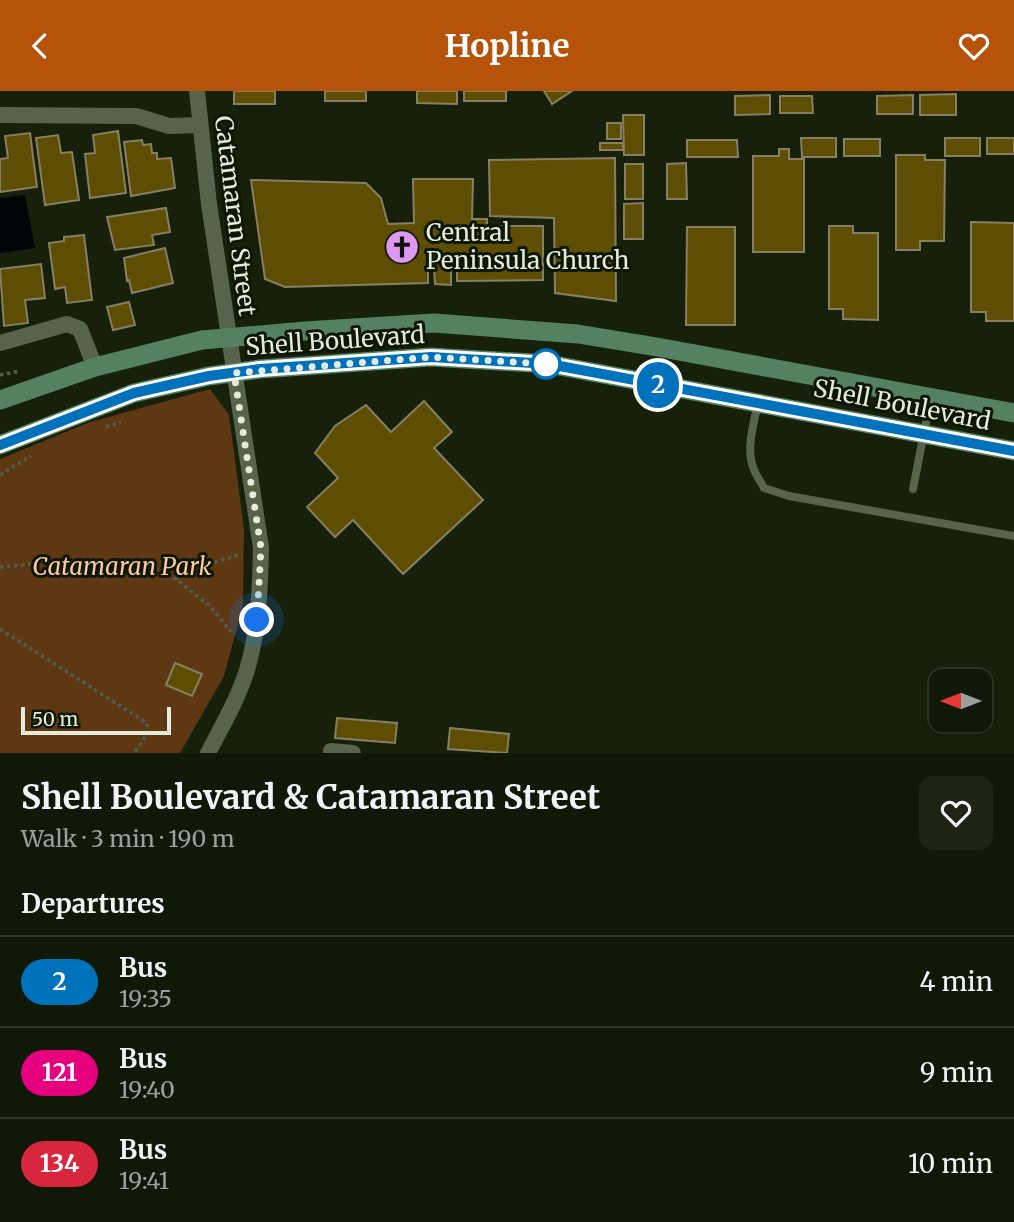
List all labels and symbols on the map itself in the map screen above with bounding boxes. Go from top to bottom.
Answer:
street label: Catamaran Street [208,114,263,318]
place label: Central Peninsula Church [426,217,629,276]
church icon: Central Peninsula Church [383,228,421,266]
street label: Shell Boulevard [244,319,426,362]
unlabelled marker [531,349,561,379]
line badge: 2 [635,362,681,408]
street label: Shell Boulevard [811,372,993,437]
park label: Catamaran Park [32,551,212,582]
your location [239,602,274,637]
north arrow [929,669,992,731]
scale bar [21,704,172,736]

